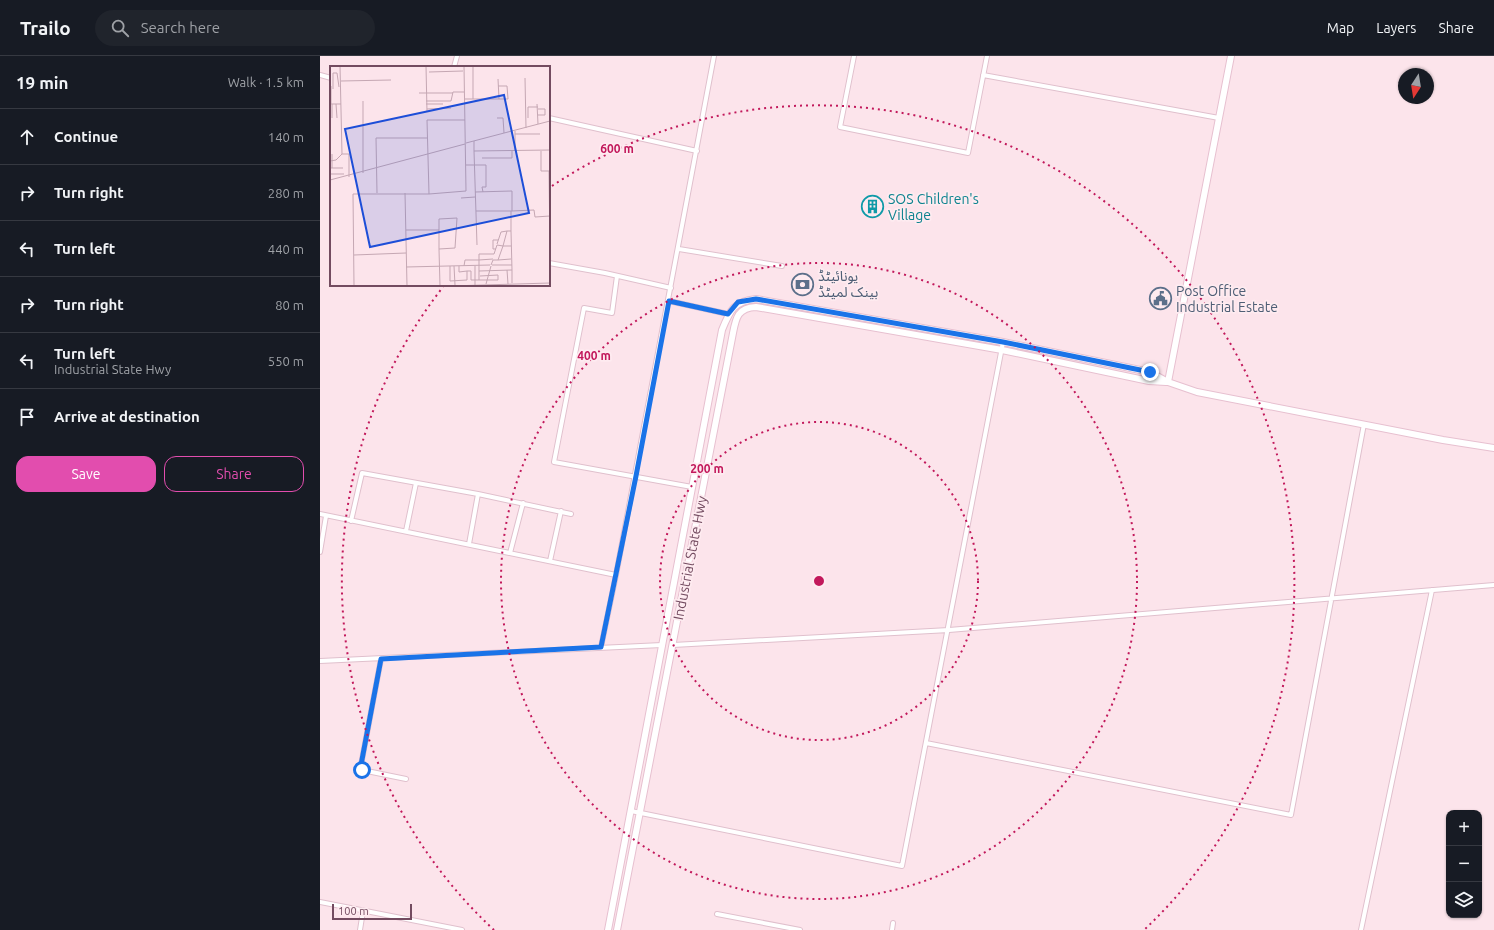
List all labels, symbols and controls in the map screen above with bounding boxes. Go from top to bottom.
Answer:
search box [95,10,375,46]
text: Trailo [20,17,71,39]
icon: search [109,17,131,39]
text: Search here [141,19,220,36]
text: Map [1327,20,1354,36]
text: Layers [1376,20,1416,36]
text: Share [1438,20,1474,36]
inset map [330,66,550,286]
north arrow [1398,68,1434,104]
text: 19 min [16,73,69,92]
text: Walk · 1.5 km [228,75,304,89]
icon: ahead [16,126,38,148]
text: Continue [54,128,118,145]
text: 140 m [268,130,304,144]
text: 600 m [600,142,634,155]
icon: right [16,182,38,204]
text: Turn right [54,184,124,201]
text: 280 m [268,186,304,200]
place label: SOS Children's Village [888,191,979,223]
building icon: SOS Children's Village [859,194,885,220]
icon: left [16,238,38,260]
text: Turn left [54,240,115,257]
text: 440 m [268,242,304,256]
place label: یونائیٹڈ بینک لمیٹڈ [818,268,879,300]
bank icon: یونائیٹڈ بینک لمیٹڈ [789,271,815,297]
place label: Post Office Industrial Estate [1176,283,1278,315]
public building icon: Post Office Industrial Estate [1148,286,1174,312]
icon: right [16,294,38,316]
text: Turn right [54,296,124,313]
text: 80 m [275,298,304,312]
text: Turn left [54,345,115,362]
text: 400 m [577,349,611,362]
icon: left [16,350,38,372]
text: 550 m [268,354,304,368]
text: Industrial State Hwy [54,362,171,376]
route end [1141,363,1159,381]
icon: arrive [16,406,38,428]
text: Arrive at destination [54,408,200,425]
button: Save [16,456,156,492]
button: Share [164,456,304,492]
text: 200 m [690,462,724,475]
street label: Industrial State Hwy [670,494,710,621]
centre of rings [812,574,826,588]
route start [353,761,371,779]
map controls [1446,810,1482,918]
button: + [1446,810,1482,846]
button: − [1446,846,1482,882]
button: layers [1446,882,1482,918]
scale bar [332,902,412,921]
text: 100 m [338,905,369,917]

